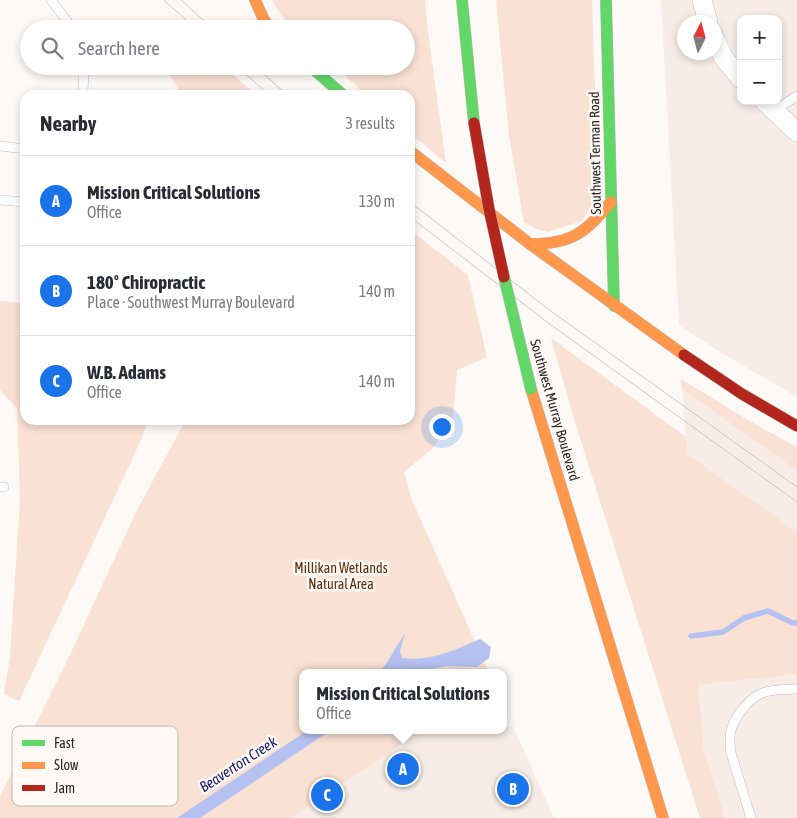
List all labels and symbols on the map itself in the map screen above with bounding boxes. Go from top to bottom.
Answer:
north arrow [677,15,722,60]
street label: Southwest Terman Road [586,91,604,215]
street label: Southwest Murray Boulevard [527,337,583,483]
your location [429,414,455,440]
park label: Millikan Wetlands Natural Area [294,560,388,592]
legend [12,726,178,806]
water label: Beaverton Creek [196,732,280,795]
text: Fast [54,735,75,751]
pin: A [387,750,419,788]
text: Slow [54,757,79,773]
pin: B [497,770,529,808]
pin: C [311,776,343,814]
text: Jam [54,780,75,796]

